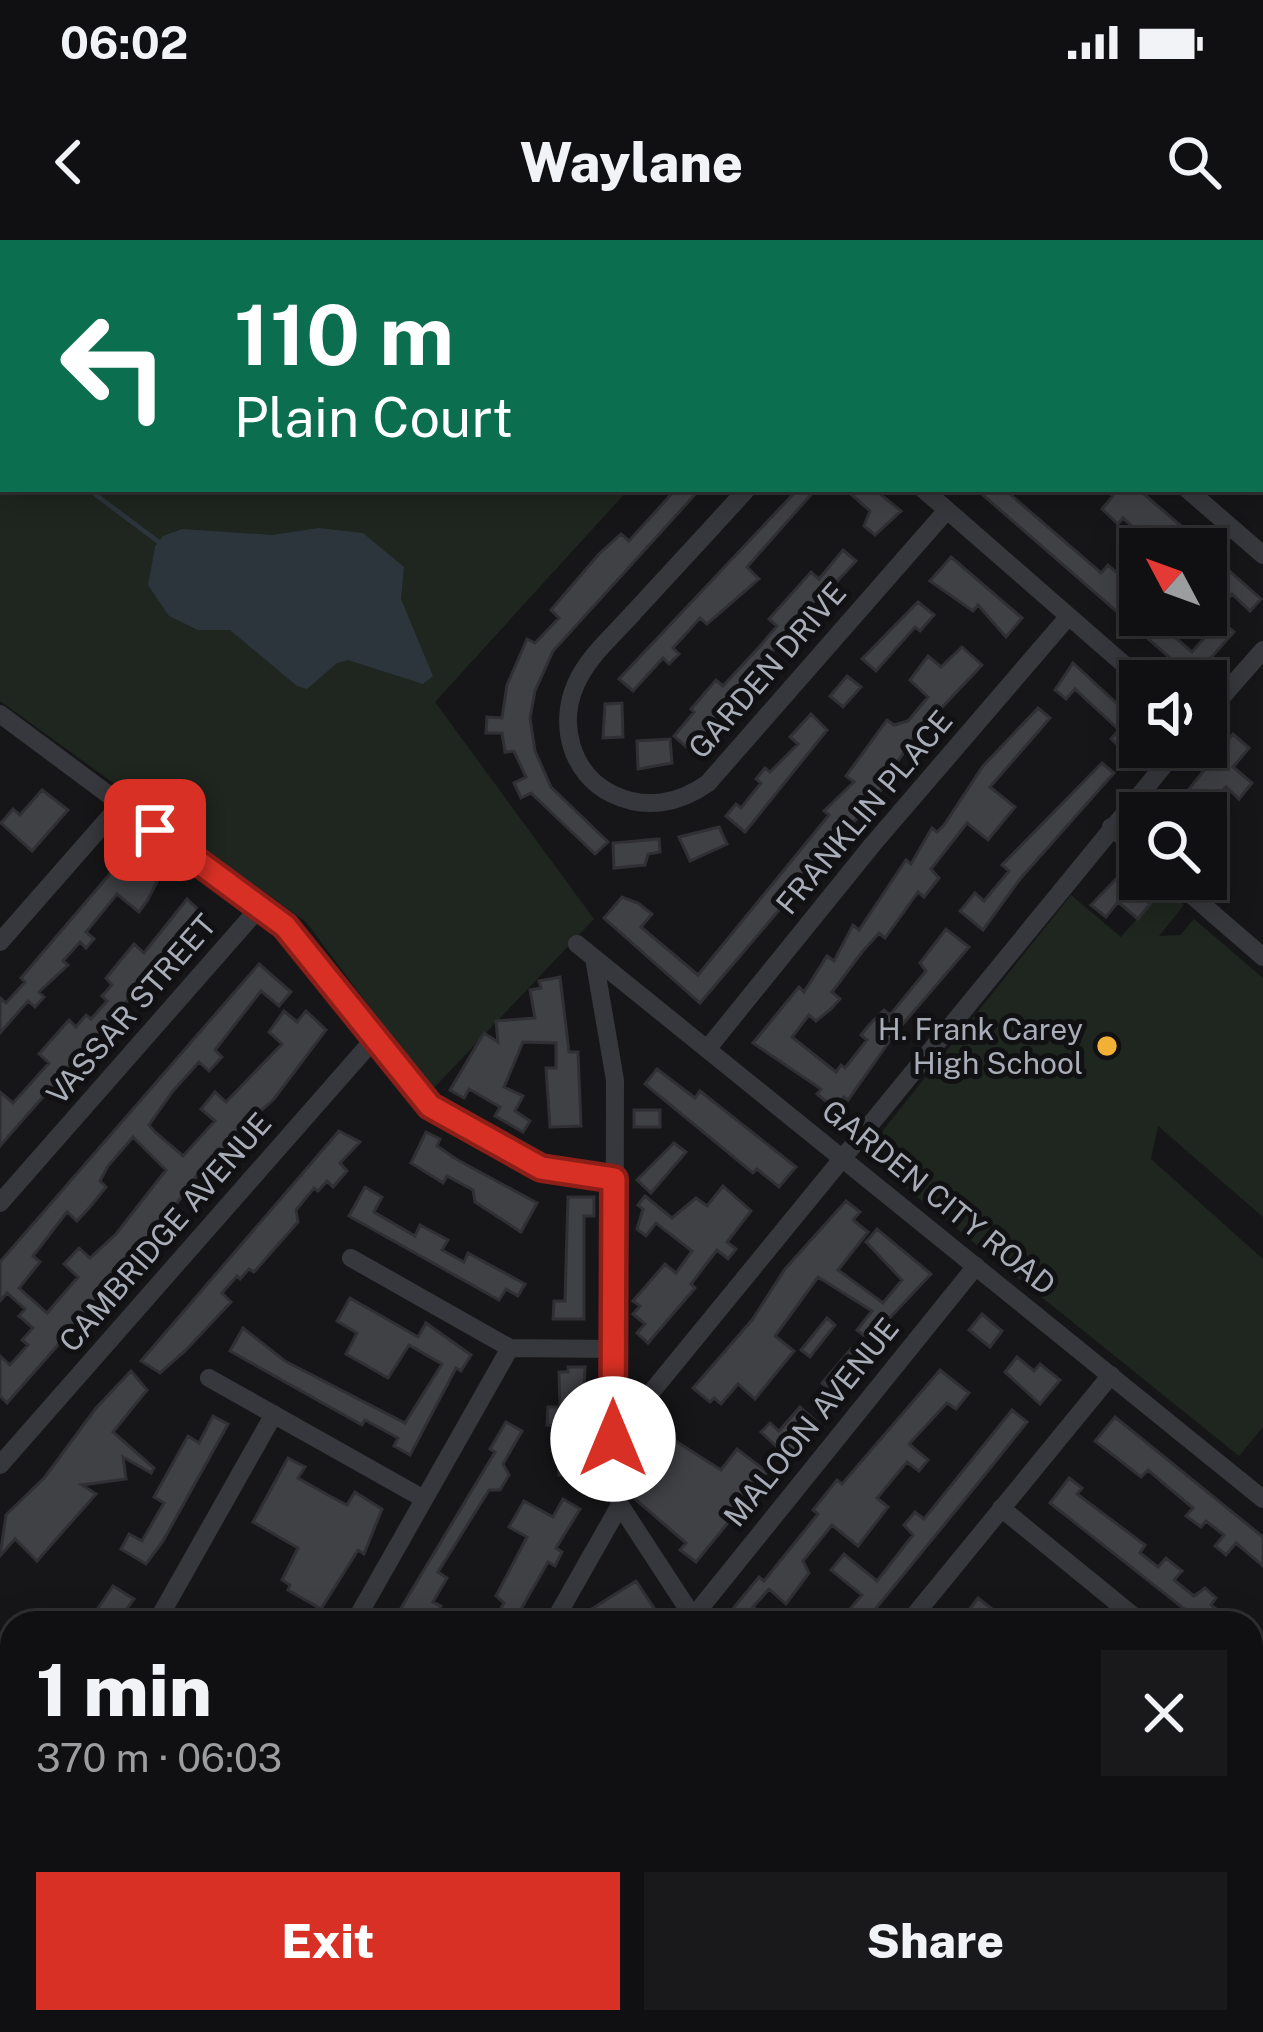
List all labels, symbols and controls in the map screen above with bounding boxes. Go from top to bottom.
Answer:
text: 06:02 [60,16,188,69]
icon: back [36,129,102,195]
icon: search [1161,129,1227,195]
text: Waylane [520,131,743,194]
text: 110 m [234,285,454,384]
icon: left [36,288,192,444]
text: Plain Court [234,386,513,449]
north arrow [1119,528,1227,636]
map controls [1119,528,1227,900]
street label: GARDEN DRIVE [681,575,853,765]
button: sound [1119,660,1227,768]
street label: FRANKLIN PLACE [768,703,960,921]
pin [104,779,206,881]
button: search [1119,792,1227,900]
icon: arrive [122,797,188,863]
street label: VASSAR STREET [39,907,223,1111]
place label: H. Frank Carey High School [878,1011,1083,1081]
marker: H. Frank Carey High School [1094,1033,1120,1059]
street label: GARDEN CITY ROAD [815,1092,1063,1302]
street label: CAMBRIDGE AVENUE [51,1105,279,1359]
street label: MALOON AVENUE [716,1311,906,1533]
position arrow [550,1376,676,1502]
text: 1 min [36,1648,212,1732]
button: close [1101,1650,1227,1776]
text: 370 m · 06:03 [36,1735,282,1781]
button: Exit [36,1872,620,2010]
button: Share [644,1872,1227,2010]

